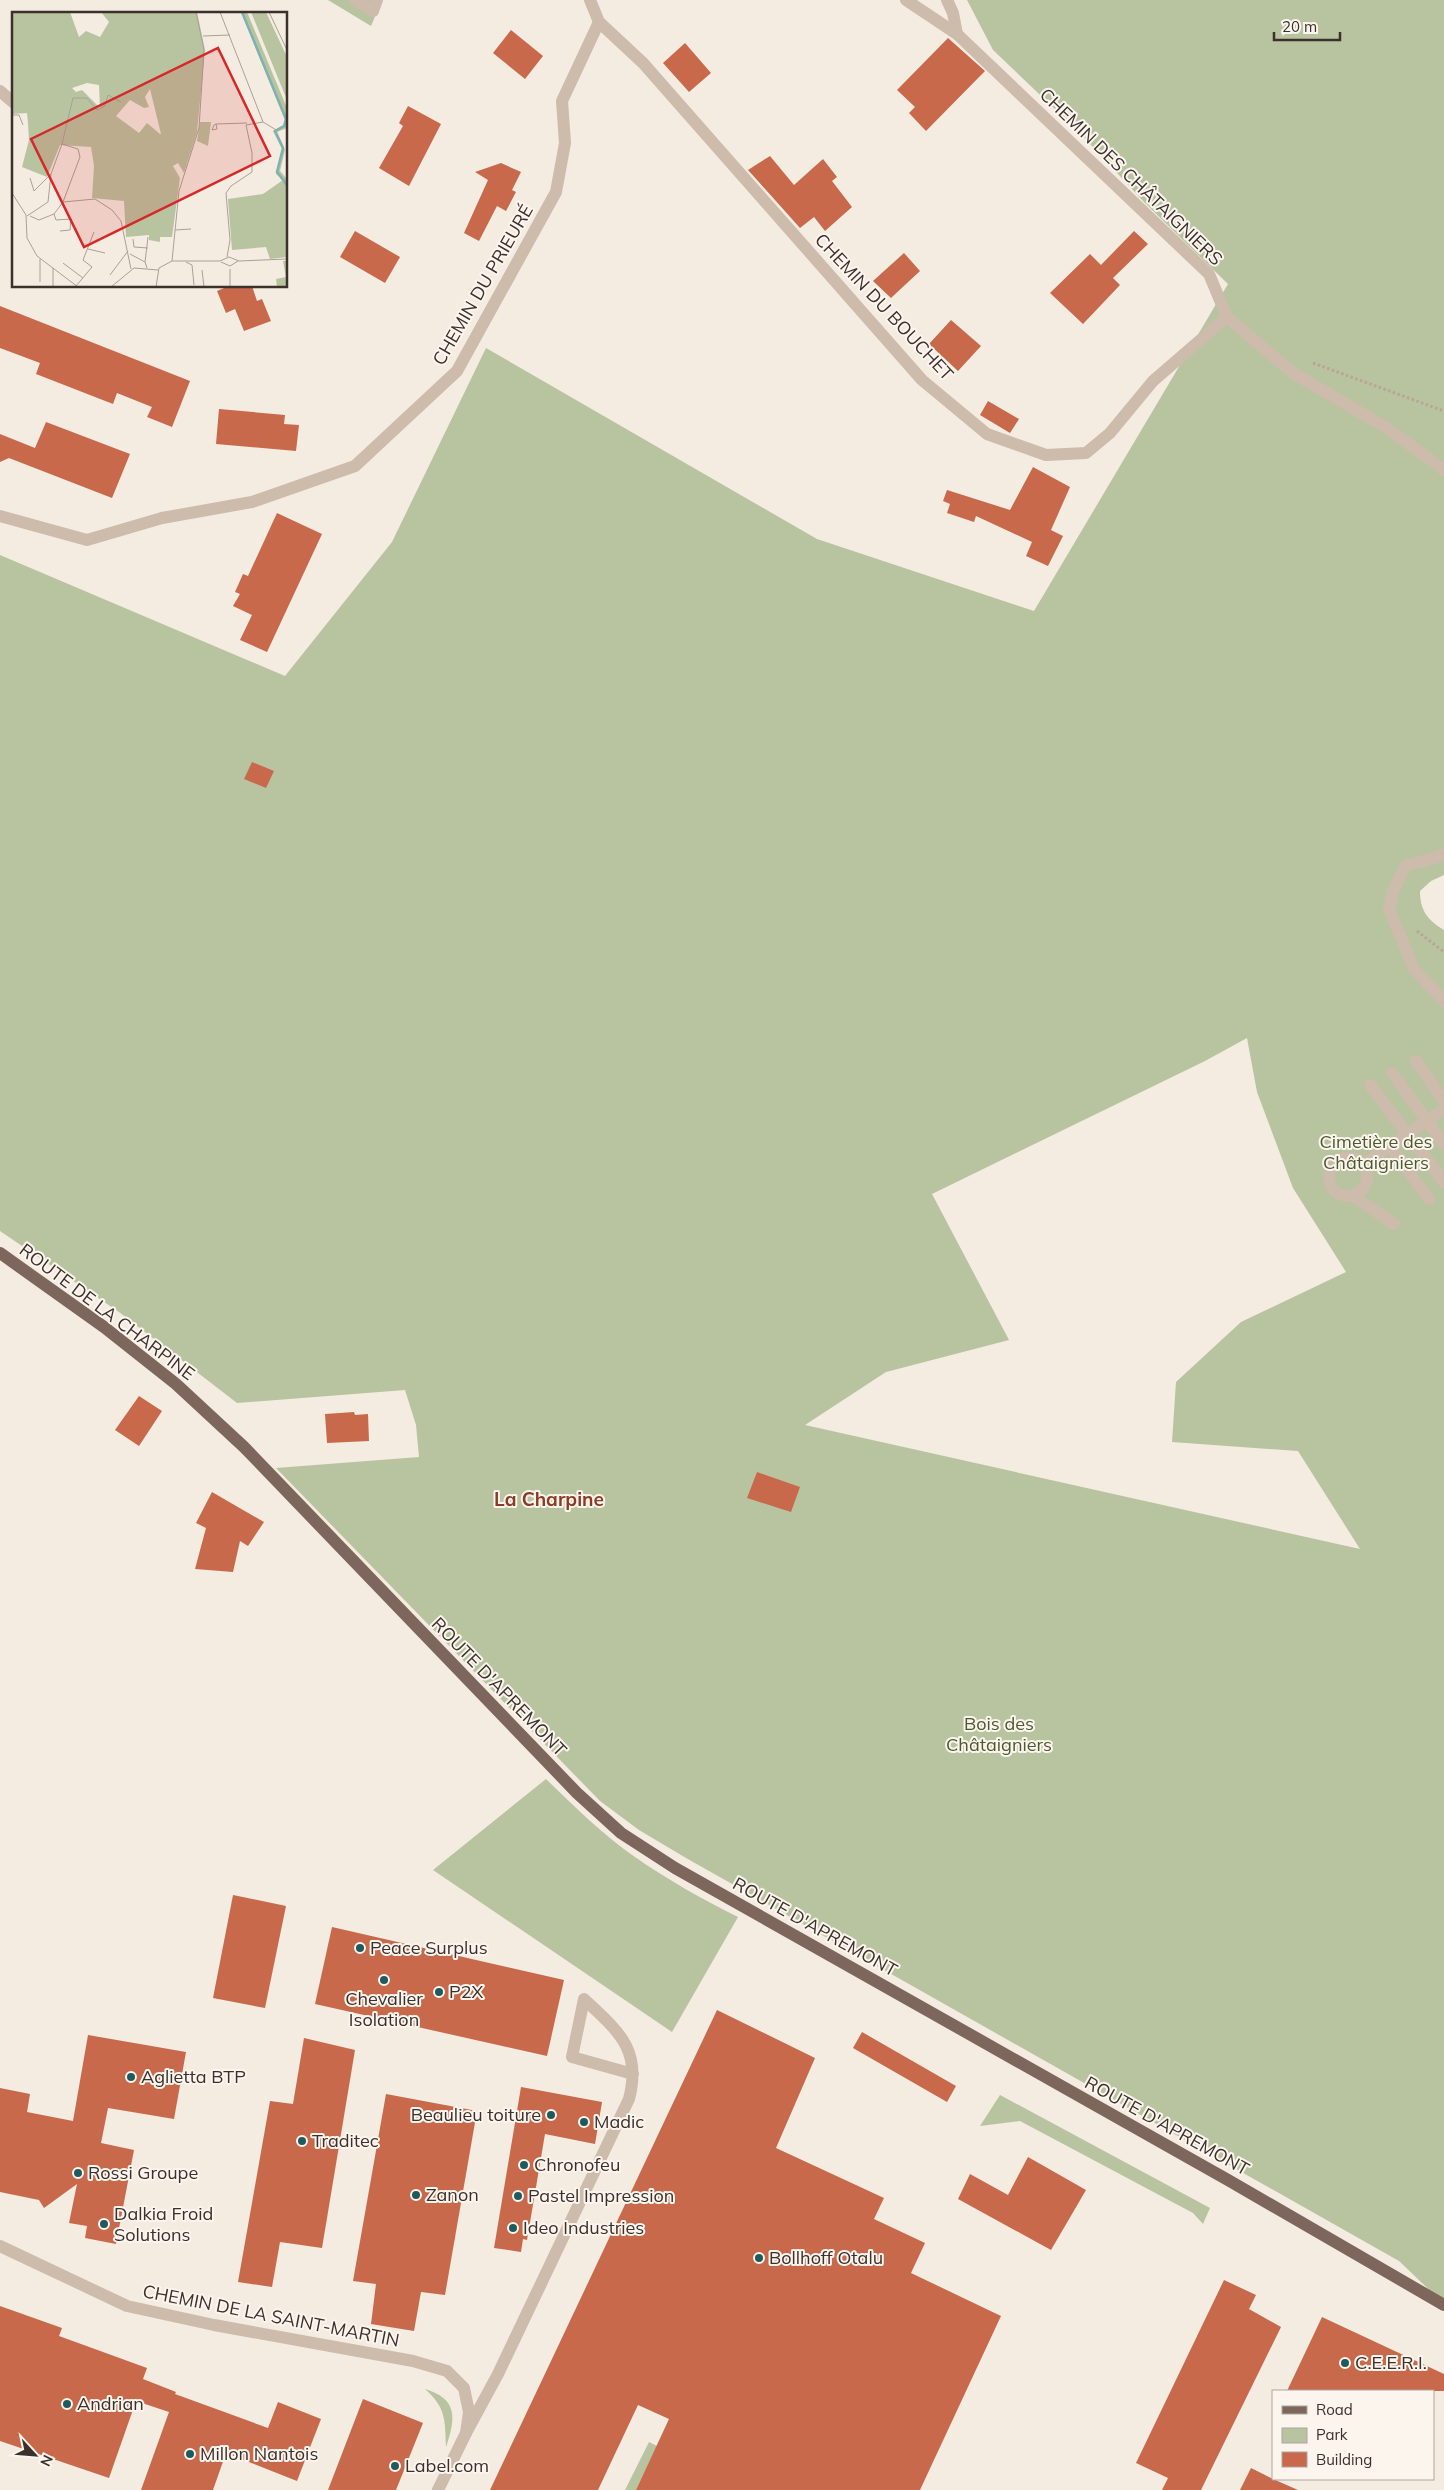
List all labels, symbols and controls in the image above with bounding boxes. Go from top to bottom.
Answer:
scale bar [1274,10,1340,42]
inset map [12,12,288,288]
text: 20 m [1282,17,1317,36]
street label: CHEMIN DES CHÂTAIGNIERS [1035,83,1228,270]
street label: CHEMIN DU PRIEURÉ [427,200,538,369]
street label: CHEMIN DU BOUCHET [810,228,959,385]
park label: Cimetière des Châtaigniers [1320,1130,1433,1174]
street label: ROUTE DE LA CHARPINE [15,1238,200,1385]
district label: La Charpine [494,1487,604,1511]
street label: ROUTE D'APREMONT [427,1612,572,1761]
park label: Bois des Châtaigniers [946,1712,1052,1756]
street label: ROUTE D'APREMONT [729,1872,902,1981]
place label: Peace Surplus [370,1936,488,1959]
marker: Peace Surplus [354,1942,366,1954]
marker: Chevalier Isolation [378,1974,390,1986]
place label: P2X [449,1980,484,2003]
marker: P2X [433,1986,445,1998]
place label: Chevalier Isolation [345,1987,423,2031]
place label: Aglietta BTP [141,2065,246,2088]
marker: Aglietta BTP [125,2071,137,2083]
street label: ROUTE D'APREMONT [1081,2071,1254,2180]
place label: Beaulieu toiture [411,2103,541,2126]
marker: Beaulieu toiture [545,2109,557,2121]
place label: Madic [594,2110,644,2133]
marker: Madic [578,2116,590,2128]
place label: Traditec [312,2129,379,2152]
marker: Traditec [296,2135,308,2147]
place label: Chronofeu [534,2153,620,2176]
marker: Chronofeu [518,2159,530,2171]
place label: Rossi Groupe [88,2161,198,2184]
marker: Rossi Groupe [72,2167,84,2179]
place label: Zanon [426,2183,479,2206]
place label: Pastel Impression [528,2184,674,2207]
marker: Zanon [410,2189,422,2201]
marker: Pastel Impression [512,2190,524,2202]
place label: Dalkia Froid Solutions [114,2202,213,2246]
place label: Ideo Industries [523,2216,644,2239]
marker: Dalkia Froid Solutions [98,2218,110,2230]
marker: Ideo Industries [507,2222,519,2234]
place label: Bollhoff Otalu [769,2246,883,2269]
marker: Bollhoff Otalu [753,2252,765,2264]
street label: CHEMIN DE LA SAINT-MARTIN [141,2279,401,2352]
place label: C.E.E.R.I. [1355,2351,1427,2374]
marker: C.E.E.R.I. [1339,2357,1351,2369]
legend [1272,2390,1434,2480]
place label: Andrian [77,2392,144,2415]
marker: Andrian [61,2398,73,2410]
text: Road [1316,2400,1353,2419]
text: Park [1316,2425,1348,2444]
north arrow [10,2430,60,2480]
place label: Millon Nantois [200,2442,318,2465]
marker: Millon Nantois [184,2448,196,2460]
text: Building [1316,2450,1372,2469]
text: N [36,2452,57,2469]
place label: Label.com [405,2454,489,2477]
marker: Label.com [389,2460,401,2472]

